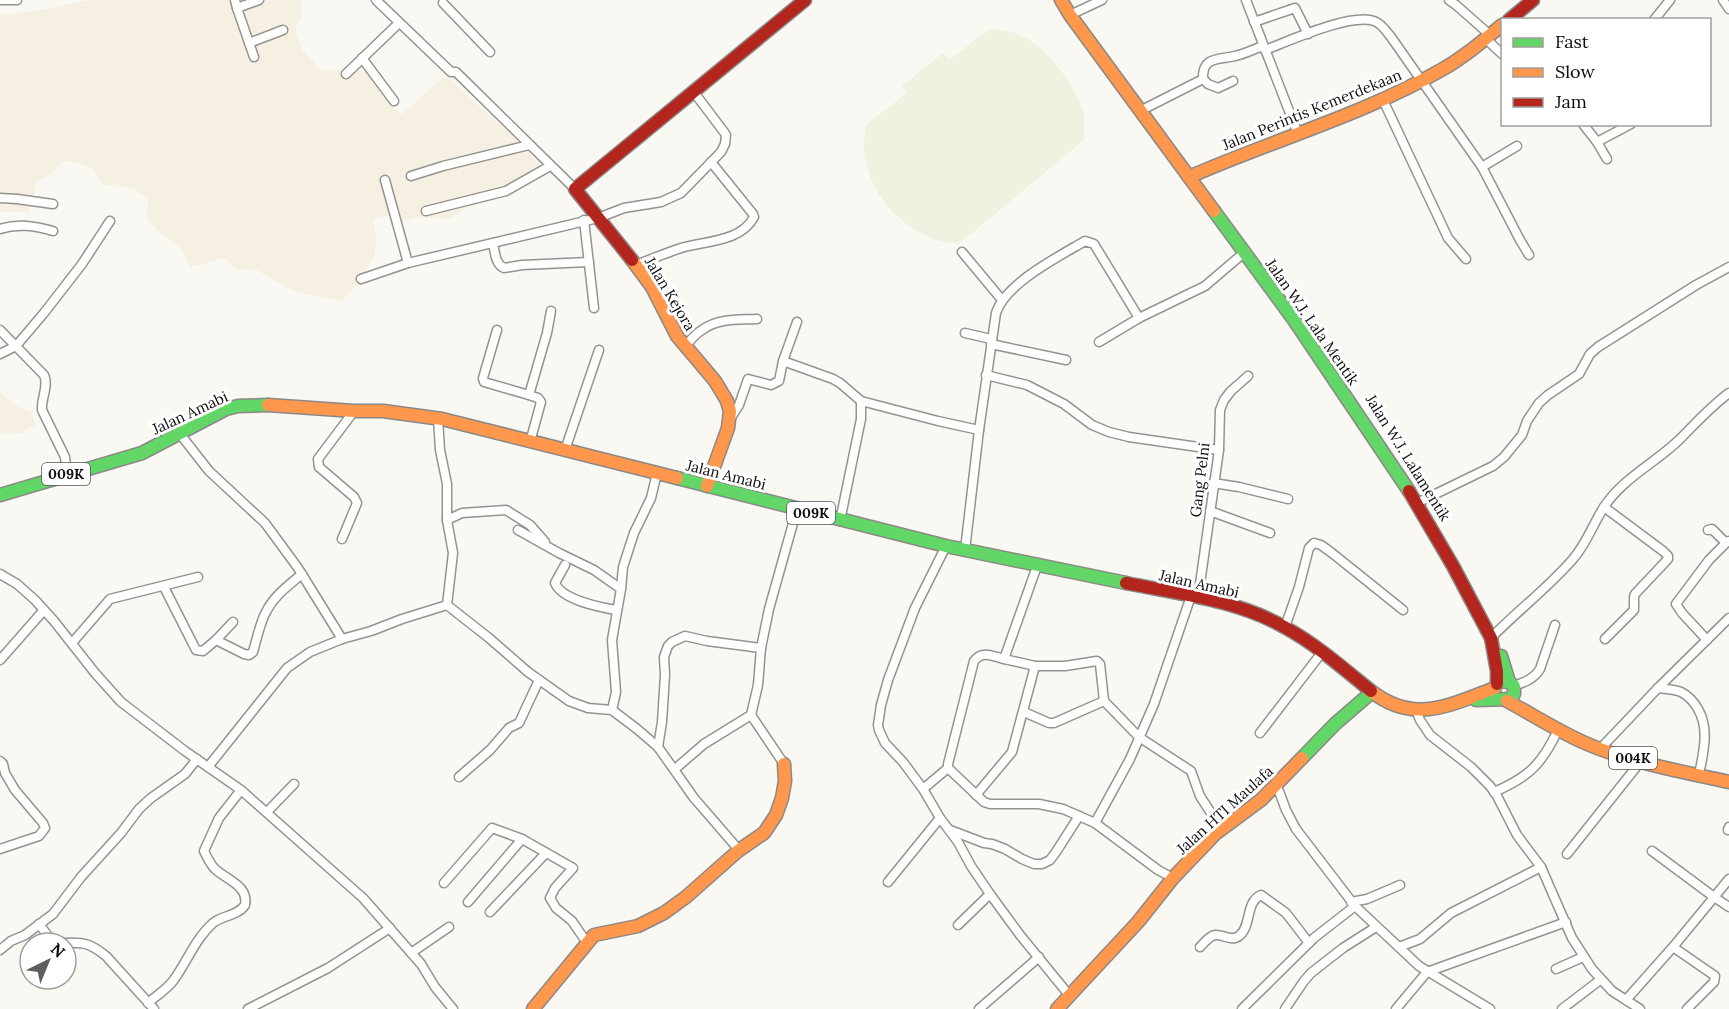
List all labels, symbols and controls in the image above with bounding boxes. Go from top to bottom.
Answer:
legend [1501,18,1711,126]
text: Fast [1555,30,1589,53]
text: Slow [1555,60,1595,83]
street label: Jalan Perintis Kemerdekaan [1219,65,1404,155]
text: Jam [1554,90,1587,113]
street label: Jalan Kejora [640,252,700,334]
street label: Jalan W.J. Lala Mentik [1261,254,1363,389]
street label: Jalan Amabi [148,387,231,439]
street label: Jalan W.J. Lalamentik [1361,390,1455,525]
street label: Gang Pelni [1186,442,1214,518]
street label: Jalan Amabi [683,455,768,494]
road number: 009K [42,463,90,485]
road number: 009K [787,502,835,524]
street label: Jalan Amabi [1156,565,1241,602]
road number: 004K [1609,747,1657,769]
street label: Jalan HTI Maulafa [1172,761,1277,859]
north arrow [18,931,78,991]
text: N [47,938,70,962]

